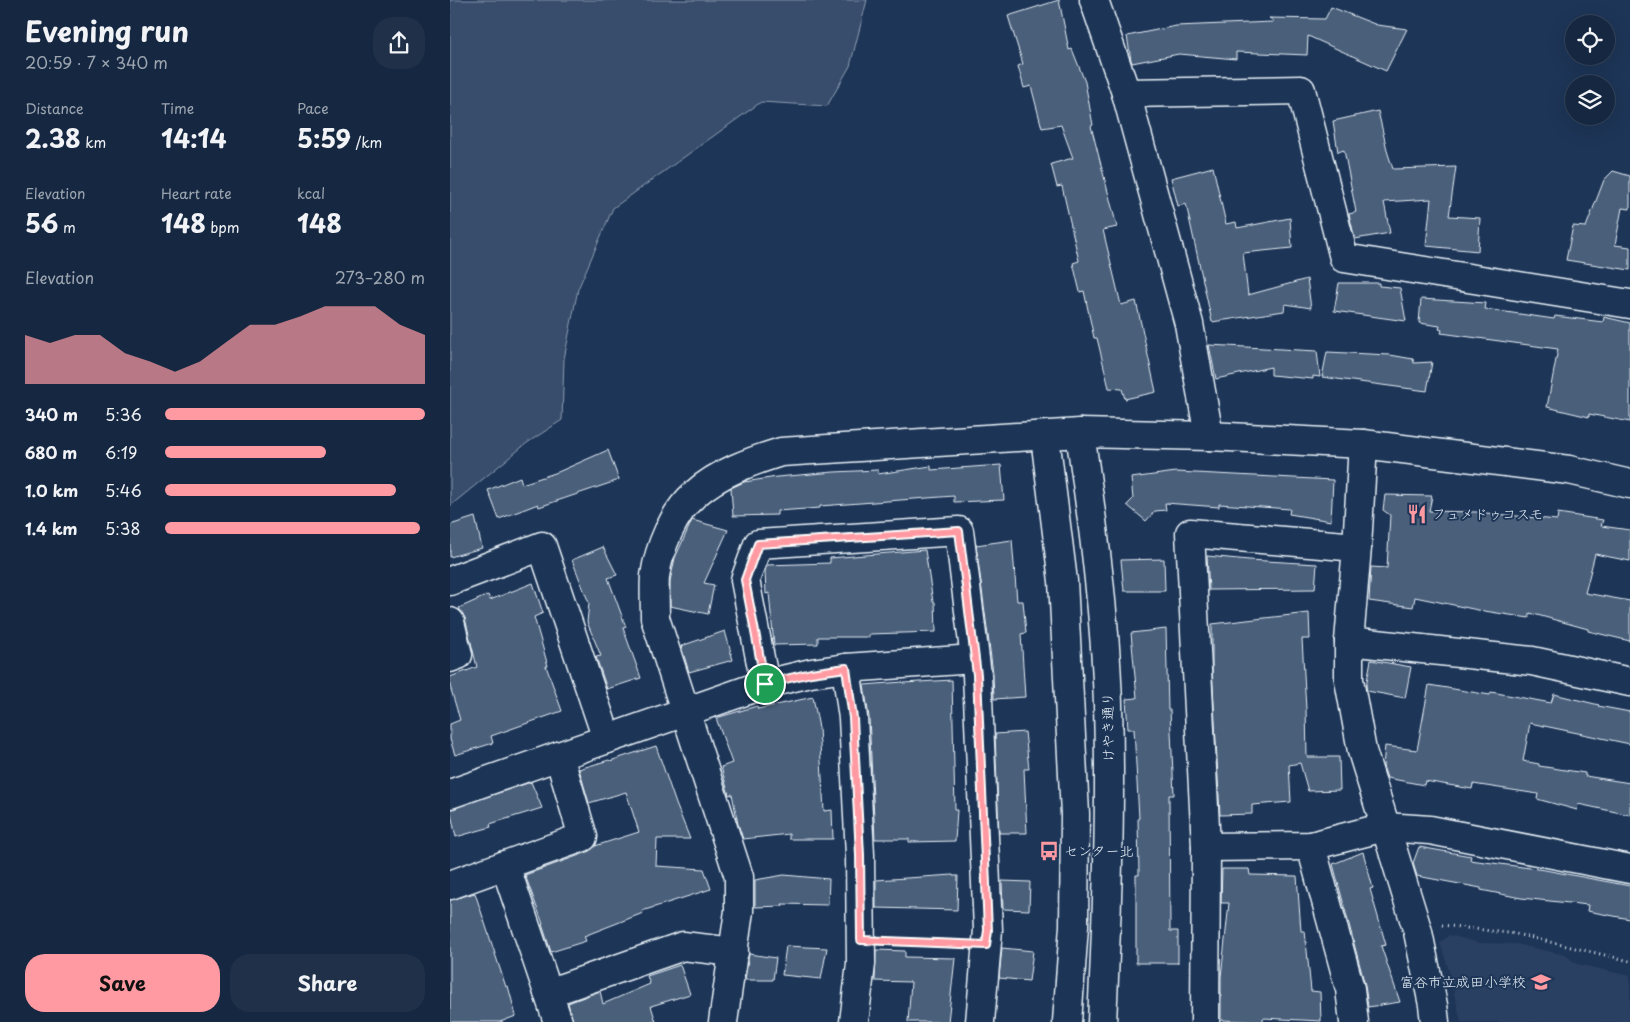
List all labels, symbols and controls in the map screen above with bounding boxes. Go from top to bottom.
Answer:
text: Evening run [25,9,189,52]
map controls [1565,15,1615,125]
button: locate [1565,15,1615,65]
button: share [373,17,425,69]
text: 20:59 · 7 × 340 m [25,50,168,74]
button: layers [1565,75,1615,125]
text: Distance [25,98,84,119]
text: Time [161,98,194,119]
text: Pace [297,98,329,119]
text: 2.38 [25,119,81,157]
text: 14:14 [161,119,227,157]
text: 5:59 [297,119,351,157]
text: km [81,132,106,153]
text: /km [351,132,382,153]
text: Elevation [25,183,85,204]
text: Heart rate [161,183,232,204]
text: kcal [297,183,325,204]
text: 56 [25,204,58,242]
text: 148 [161,204,206,242]
text: 148 [297,204,342,242]
text: m [58,217,76,238]
text: bpm [206,217,240,238]
text: Elevation [25,265,94,289]
text: 273–280 m [335,265,425,289]
text: 340 m [25,402,78,426]
text: 5:36 [105,402,142,426]
text: 680 m [25,440,77,464]
text: 6:19 [105,440,137,464]
text: 1.0 km [25,478,78,502]
text: 5:46 [105,478,142,502]
restaurant icon: フュメドゥコスモ [1406,503,1428,525]
place label: フュメドゥコスモ [1432,503,1543,524]
text: 1.4 km [25,516,77,540]
text: 5:38 [105,516,140,540]
pin [744,663,786,705]
icon: arrive [751,670,779,698]
street label: けやき通り [1096,692,1119,762]
bus stop icon: センター北 [1038,840,1060,862]
place label: センター北 [1064,840,1133,861]
button: Save [25,954,220,1012]
button: Share [230,954,425,1012]
place label: 富谷市立成田小学校 [1400,971,1526,992]
school or university icon: 富谷市立成田小学校 [1530,971,1552,993]

